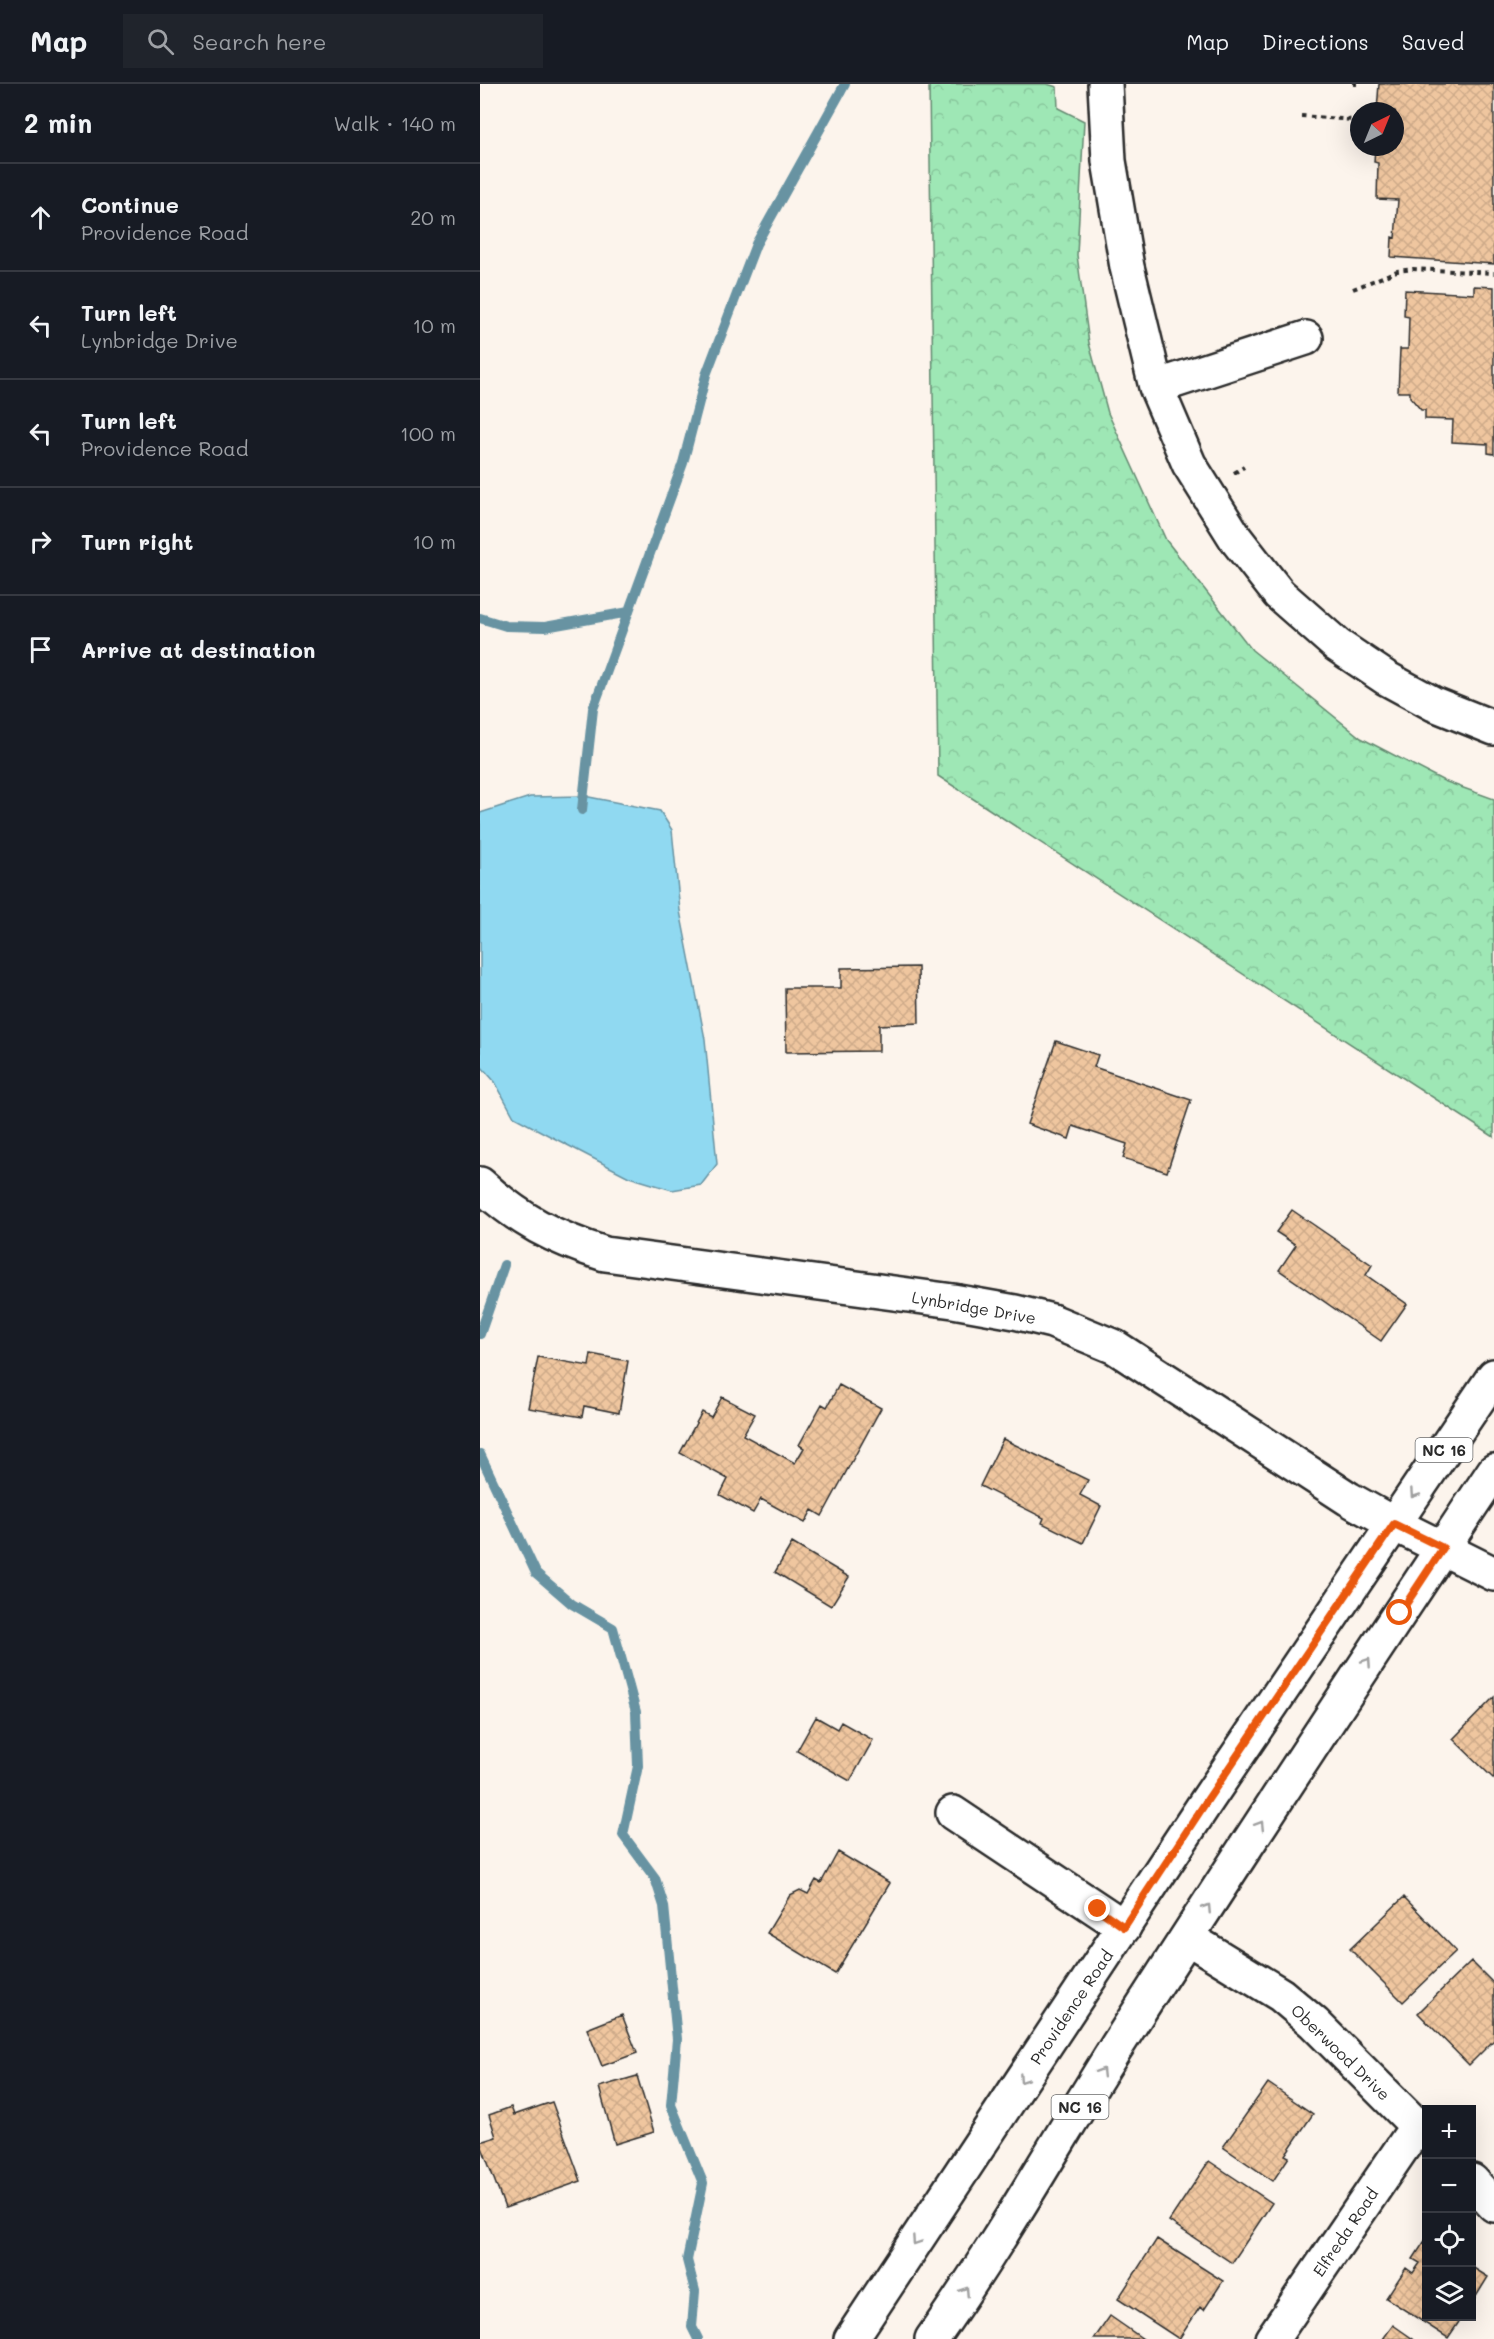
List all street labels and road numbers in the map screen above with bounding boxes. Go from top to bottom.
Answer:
street label: Lynbridge Drive [910,1286,1038,1328]
road number: NC 16 [1416,1438,1472,1462]
street label: Providence Road [1025,1946,1117,2068]
street label: Oberwood Drive [1287,1999,1395,2105]
road number: NC 16 [1052,2095,1108,2119]
street label: Elfreda Road [1308,2184,1382,2280]

